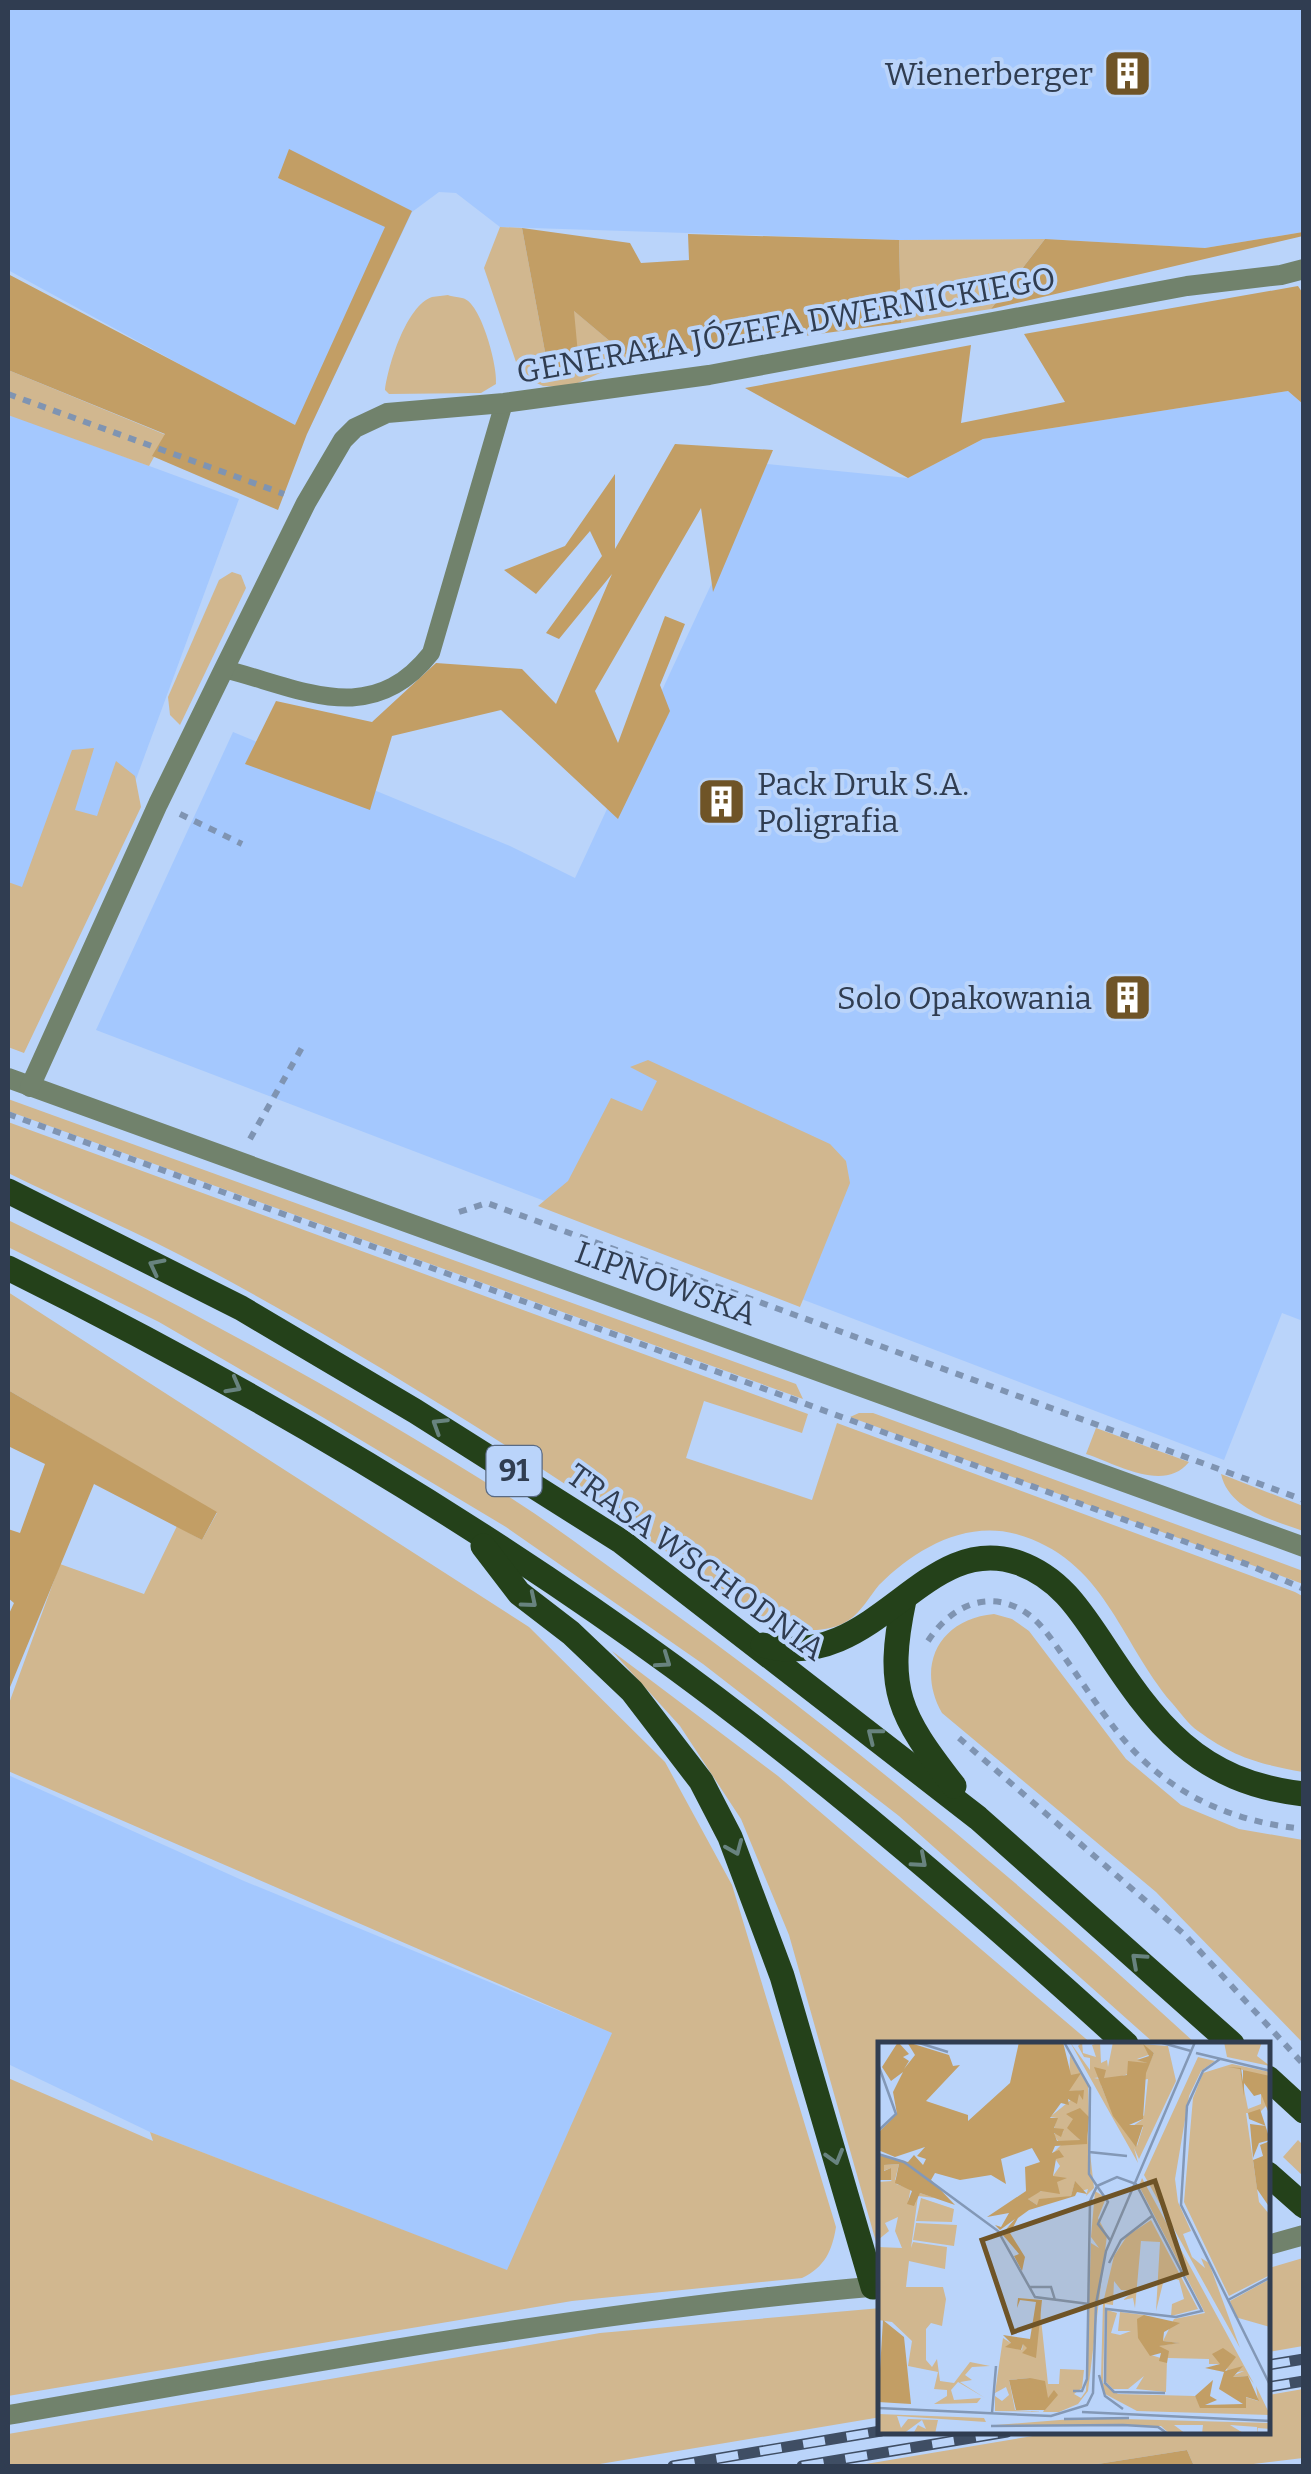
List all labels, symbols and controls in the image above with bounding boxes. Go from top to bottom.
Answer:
building icon: Wienerberger [1102,48,1154,100]
place label: Wienerberger [885,55,1093,93]
street label: GENERAŁA JÓZEFA DWERNICKIEGO [514,259,1058,391]
place label: Pack Druk S.A. Poligrafia [757,765,969,840]
building icon: Pack Druk S.A. Poligrafia [696,776,748,828]
building icon: Solo Opakowania [1101,972,1153,1024]
place label: Solo Opakowania [837,979,1092,1017]
street label: LIPNOWSKA [570,1233,762,1333]
one-way arrow [148,1258,166,1278]
one-way arrow [224,1373,242,1393]
one-way arrow [432,1418,450,1437]
road number: 91 [486,1446,542,1496]
street label: TRASA WSCHODNIA [560,1456,832,1668]
one-way arrow [519,1589,537,1607]
one-way arrow [652,1649,671,1667]
one-way arrow [867,1730,885,1747]
one-way arrow [723,1838,743,1856]
one-way arrow [908,1849,926,1867]
one-way arrow [1131,1954,1150,1972]
inset map [878,2042,1271,2434]
one-way arrow [823,2148,844,2165]

